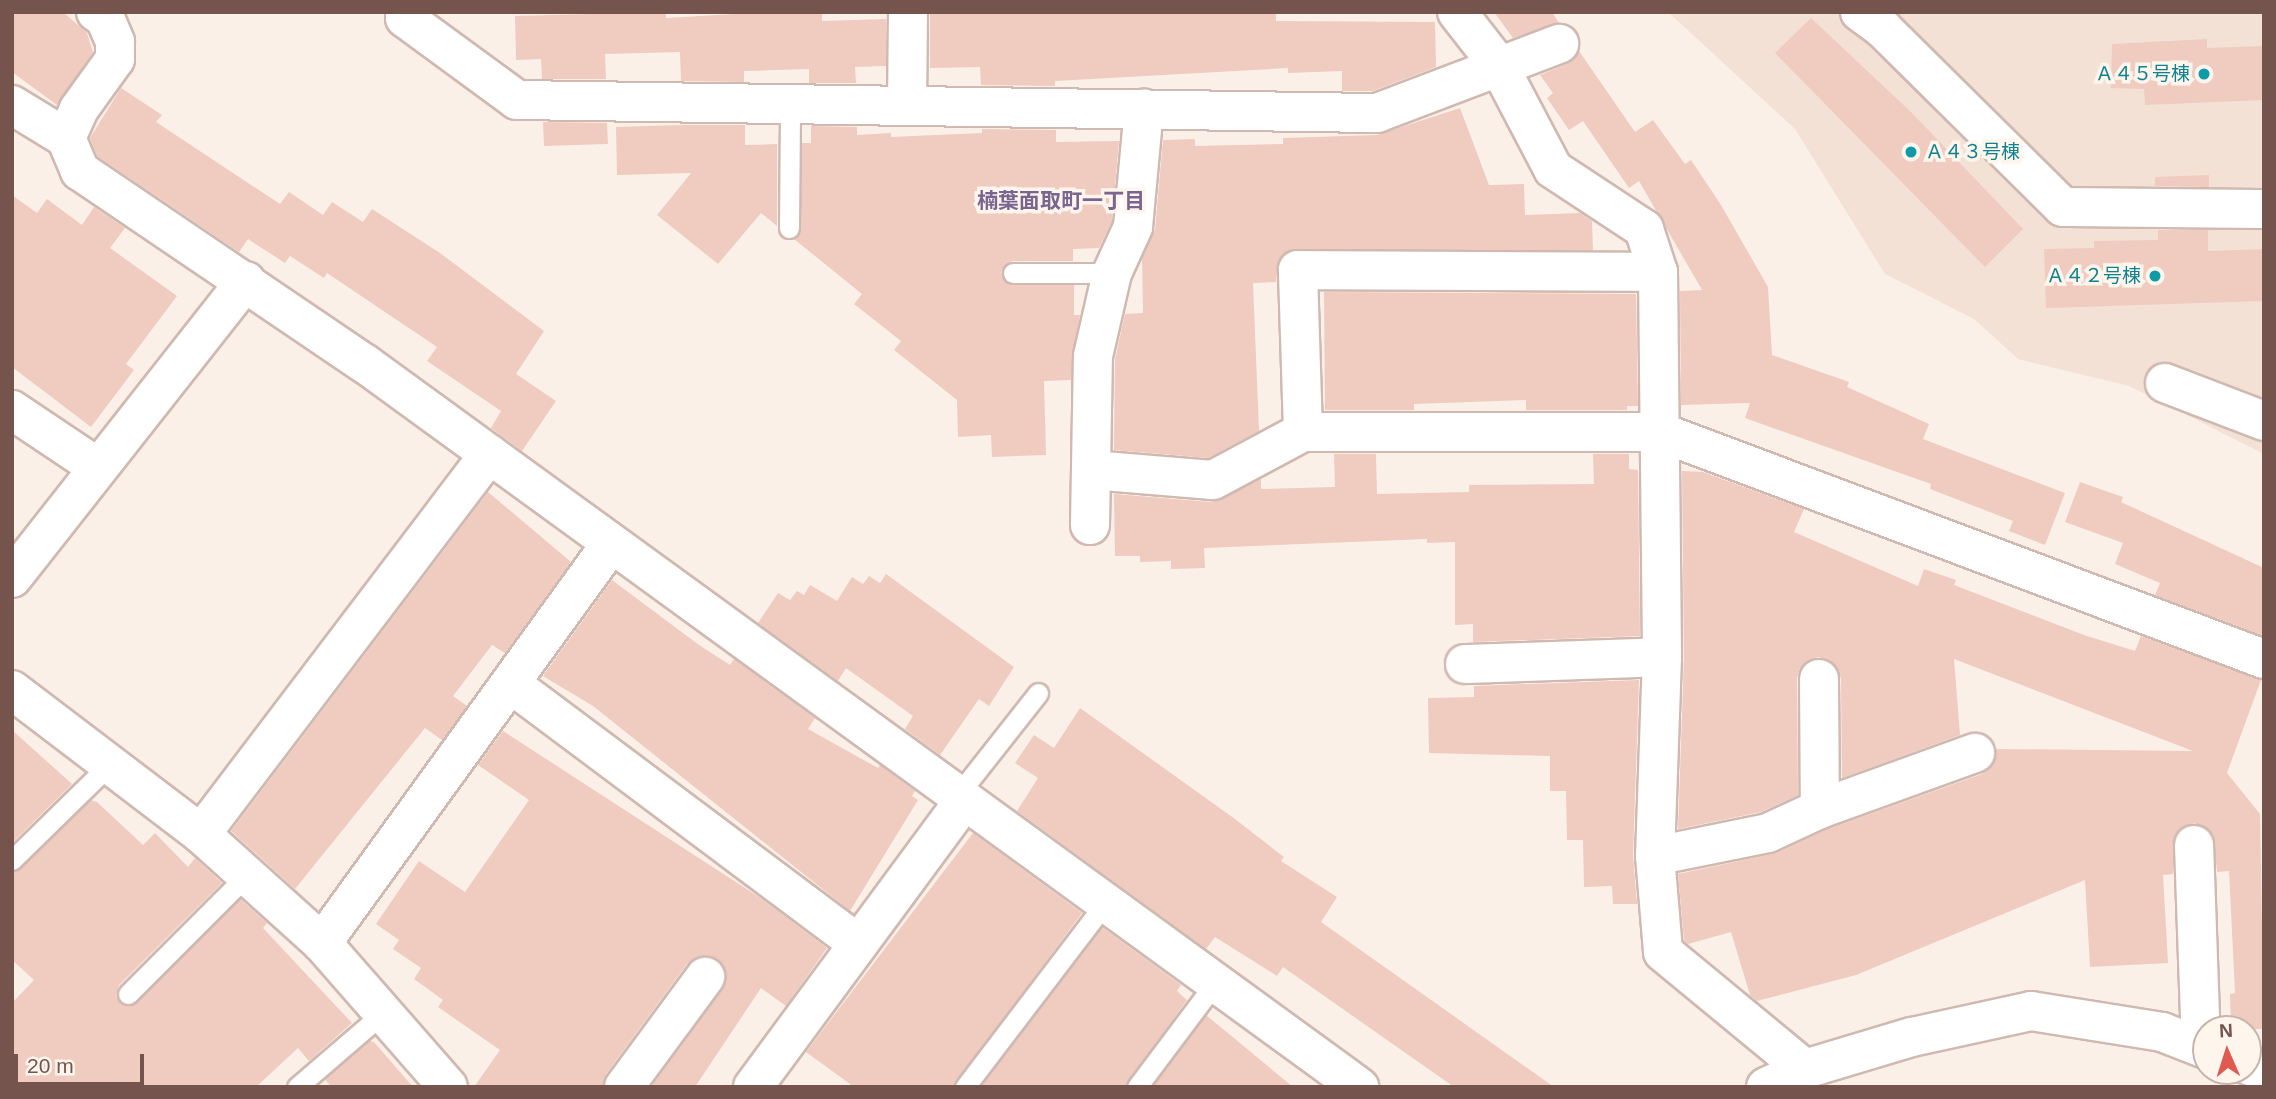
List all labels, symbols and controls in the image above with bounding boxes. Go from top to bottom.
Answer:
place label: Ａ４５号棟 [2095,63,2190,85]
marker: Ａ４５号棟 [2196,66,2212,82]
place label: Ａ４３号棟 [1925,141,2020,163]
marker: Ａ４３号棟 [1903,144,1919,160]
district label: 楠葉面取町一丁目 [977,188,1145,214]
place label: Ａ４２号棟 [2046,265,2141,287]
marker: Ａ４２号棟 [2147,268,2163,284]
north arrow [2192,1015,2262,1085]
text: N [2219,1020,2233,1041]
scale bar [18,1040,147,1084]
text: 20 m [27,1054,74,1077]

